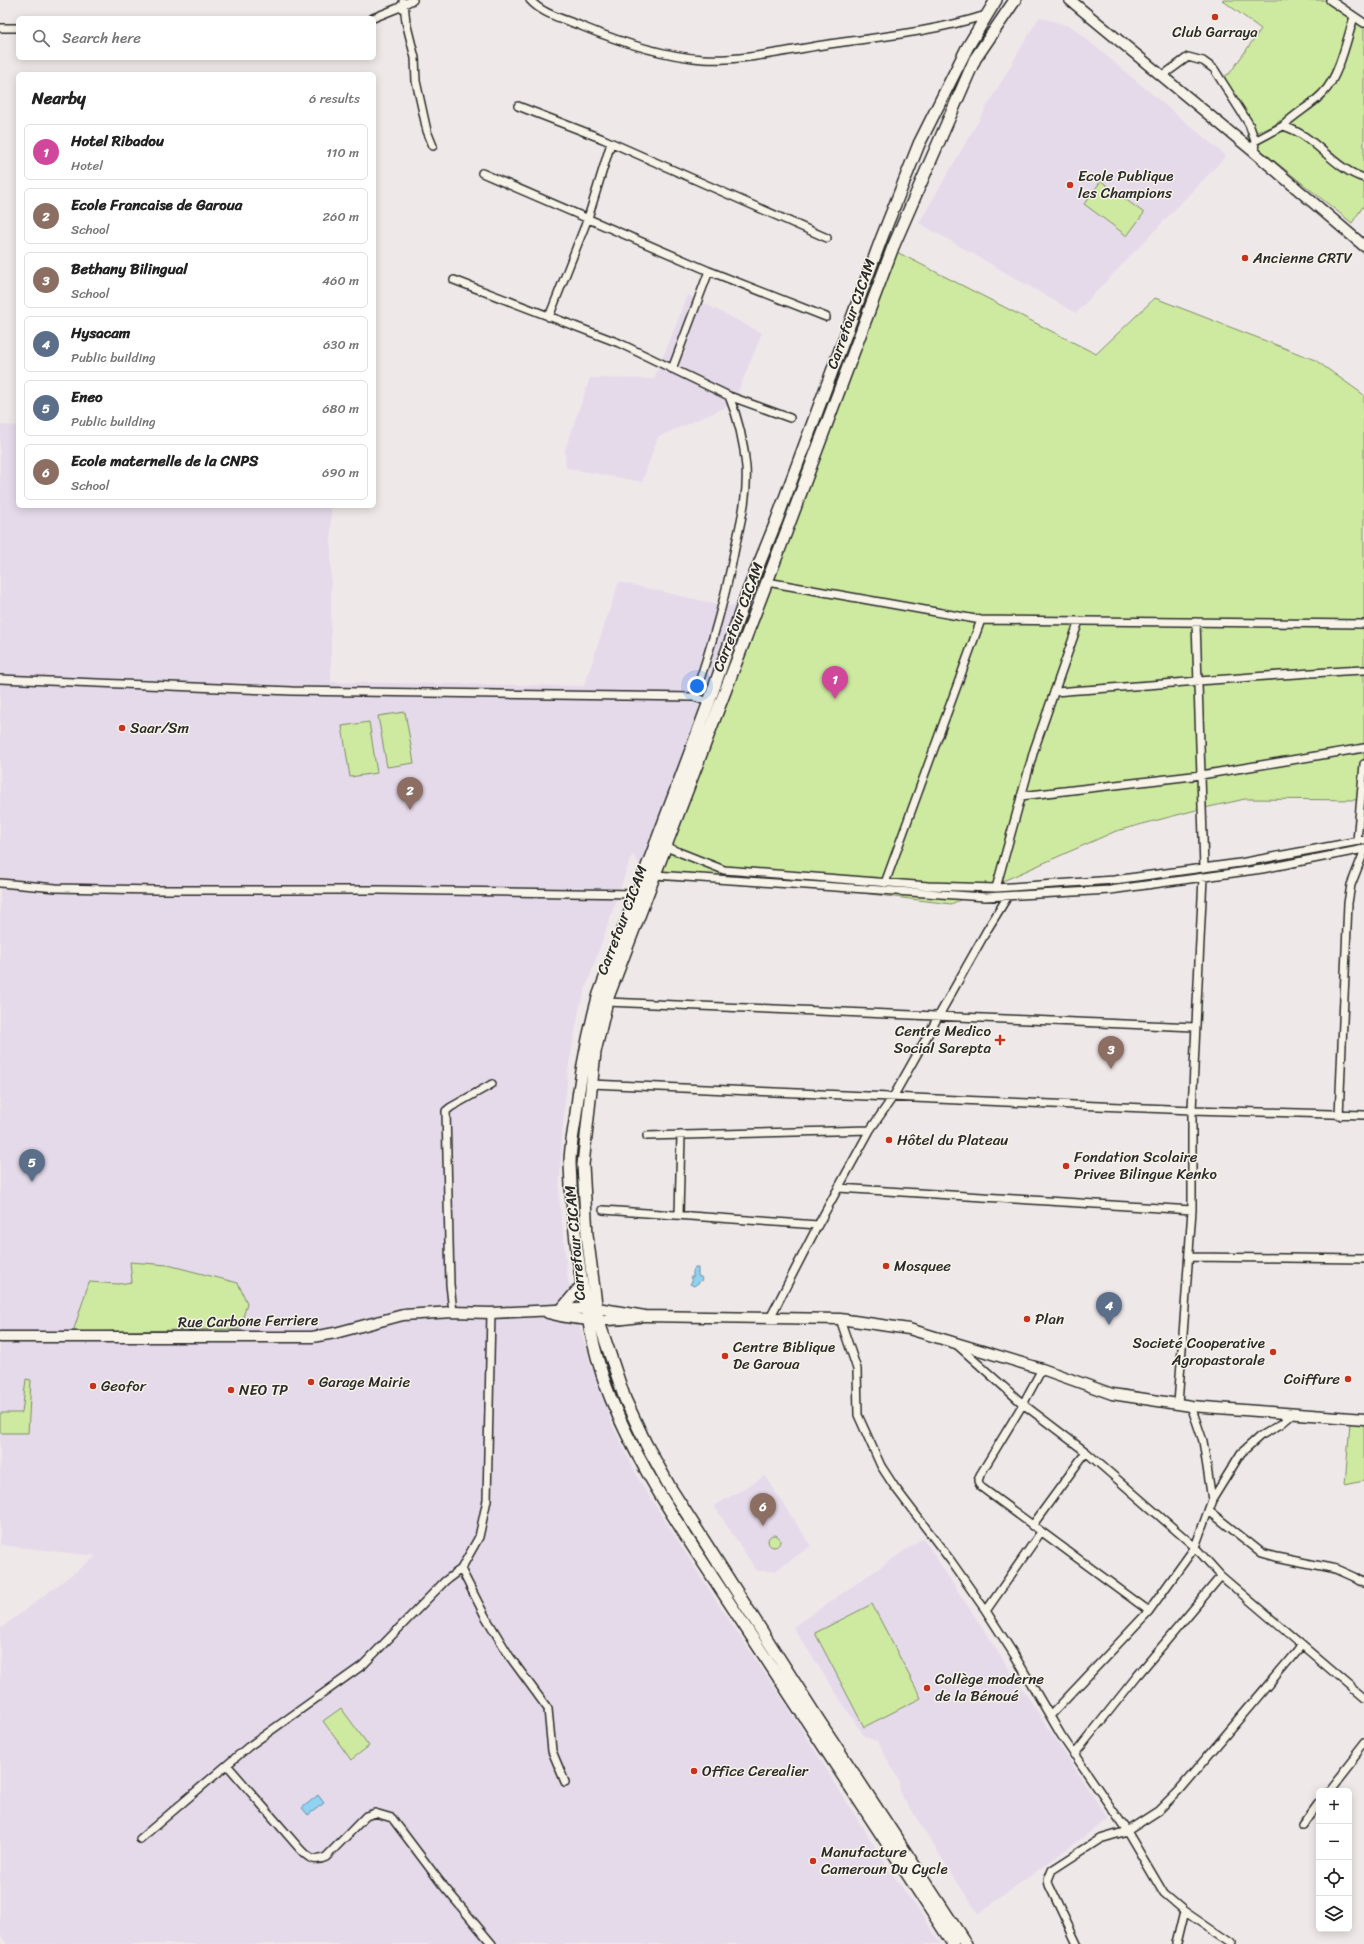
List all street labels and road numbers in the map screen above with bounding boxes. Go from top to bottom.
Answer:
street label: Carrefour CICAM [819,255,883,373]
street label: Carrefour CICAM [705,558,771,676]
street label: Carrefour CICAM [589,861,655,979]
street label: Carrefour CICAM [557,1184,593,1302]
street label: Rue Carbone Ferriere [178,1307,318,1335]

